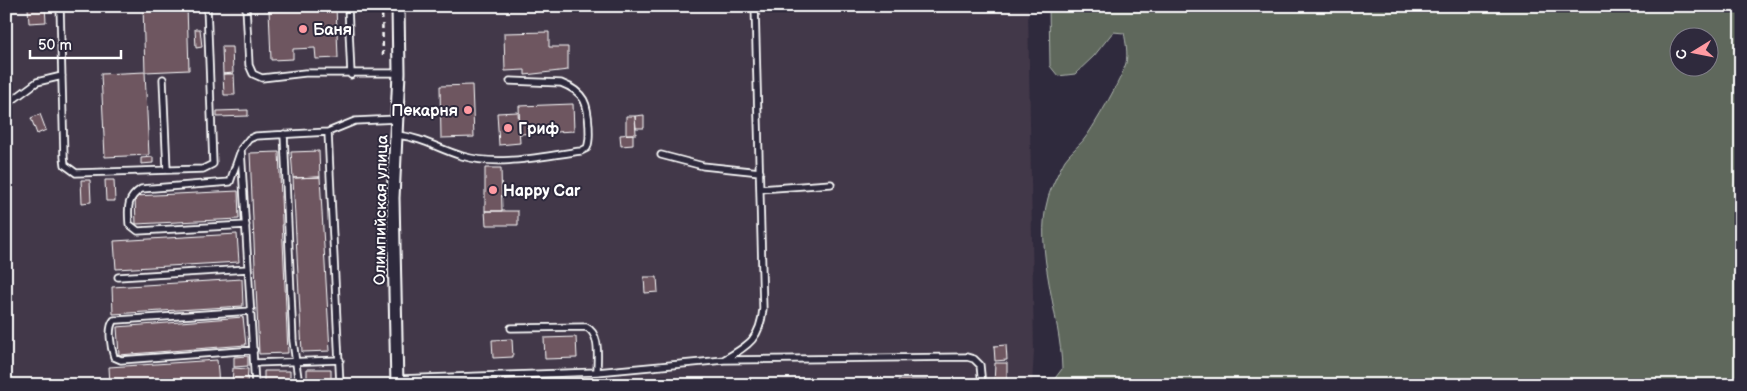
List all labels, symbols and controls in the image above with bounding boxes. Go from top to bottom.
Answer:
place label: Баня [313,21,352,40]
marker: Баня [297,23,309,35]
scale bar [30,28,121,60]
north arrow [1670,28,1720,78]
text: 50 m [38,36,72,55]
text: С [1672,48,1691,60]
place label: Пекарня [391,102,458,121]
marker: Пекарня [462,104,474,116]
place label: Гриф [518,120,559,139]
marker: Гриф [502,122,514,134]
street label: Олимпийская улица [371,134,392,285]
place label: Happy Car [503,182,581,201]
marker: Happy Car [487,184,499,196]

